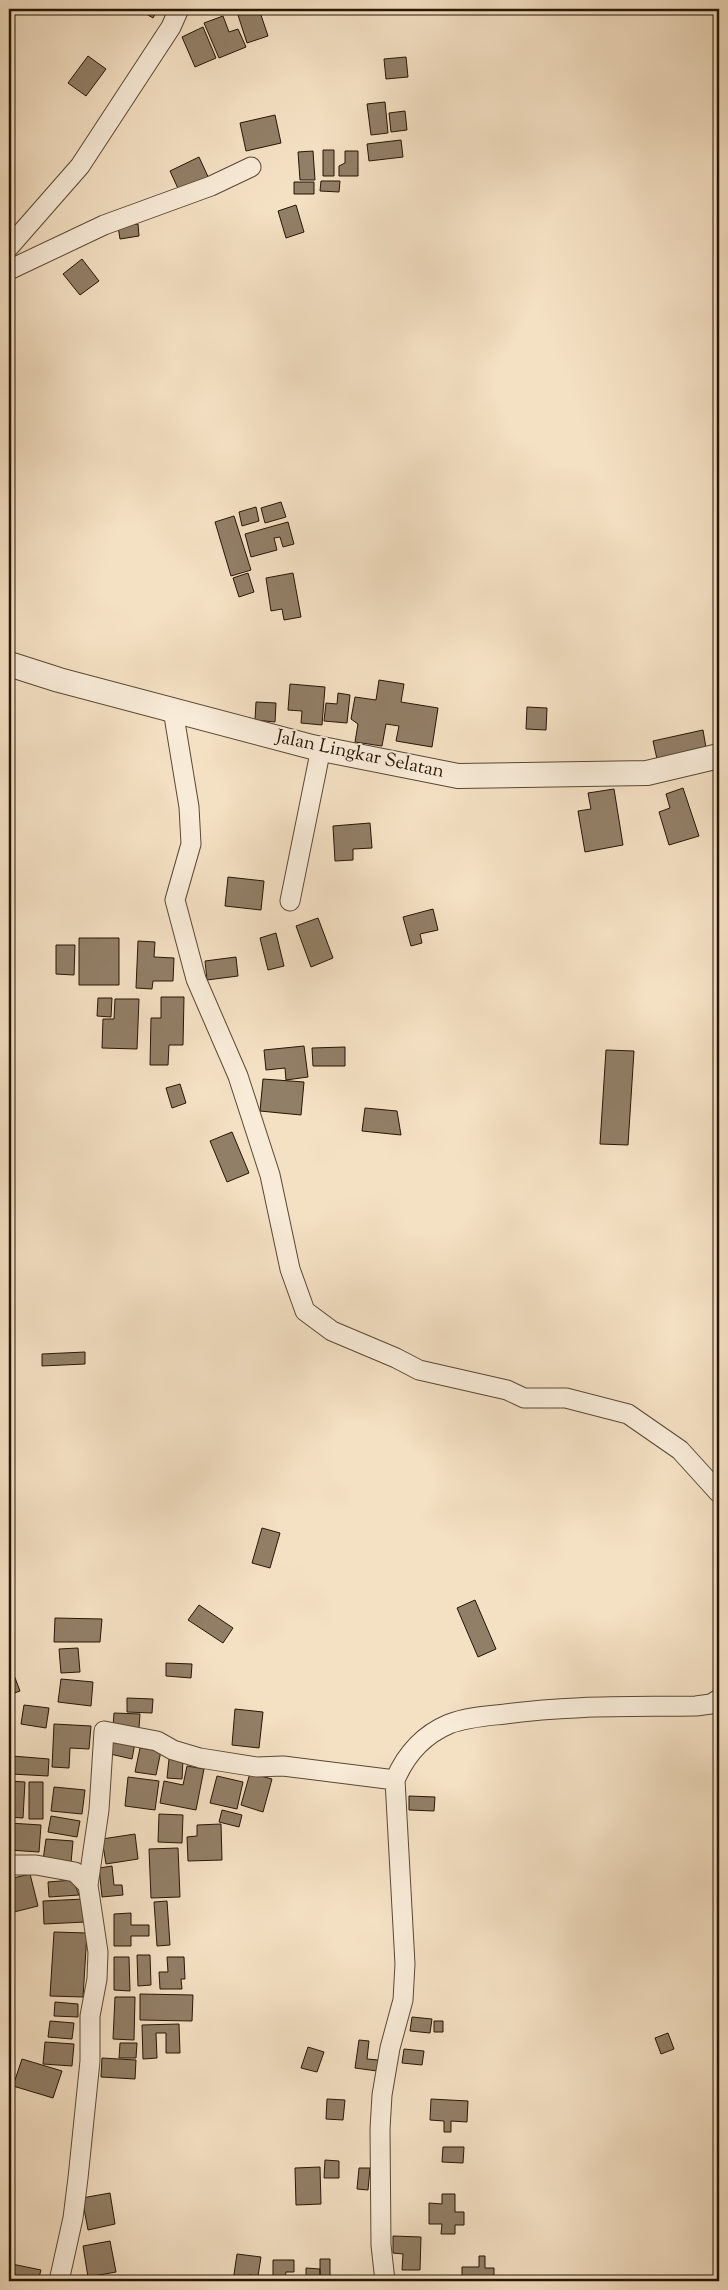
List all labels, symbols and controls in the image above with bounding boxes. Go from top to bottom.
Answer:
street label: Jalan Lingkar Selatan [272,724,447,786]

